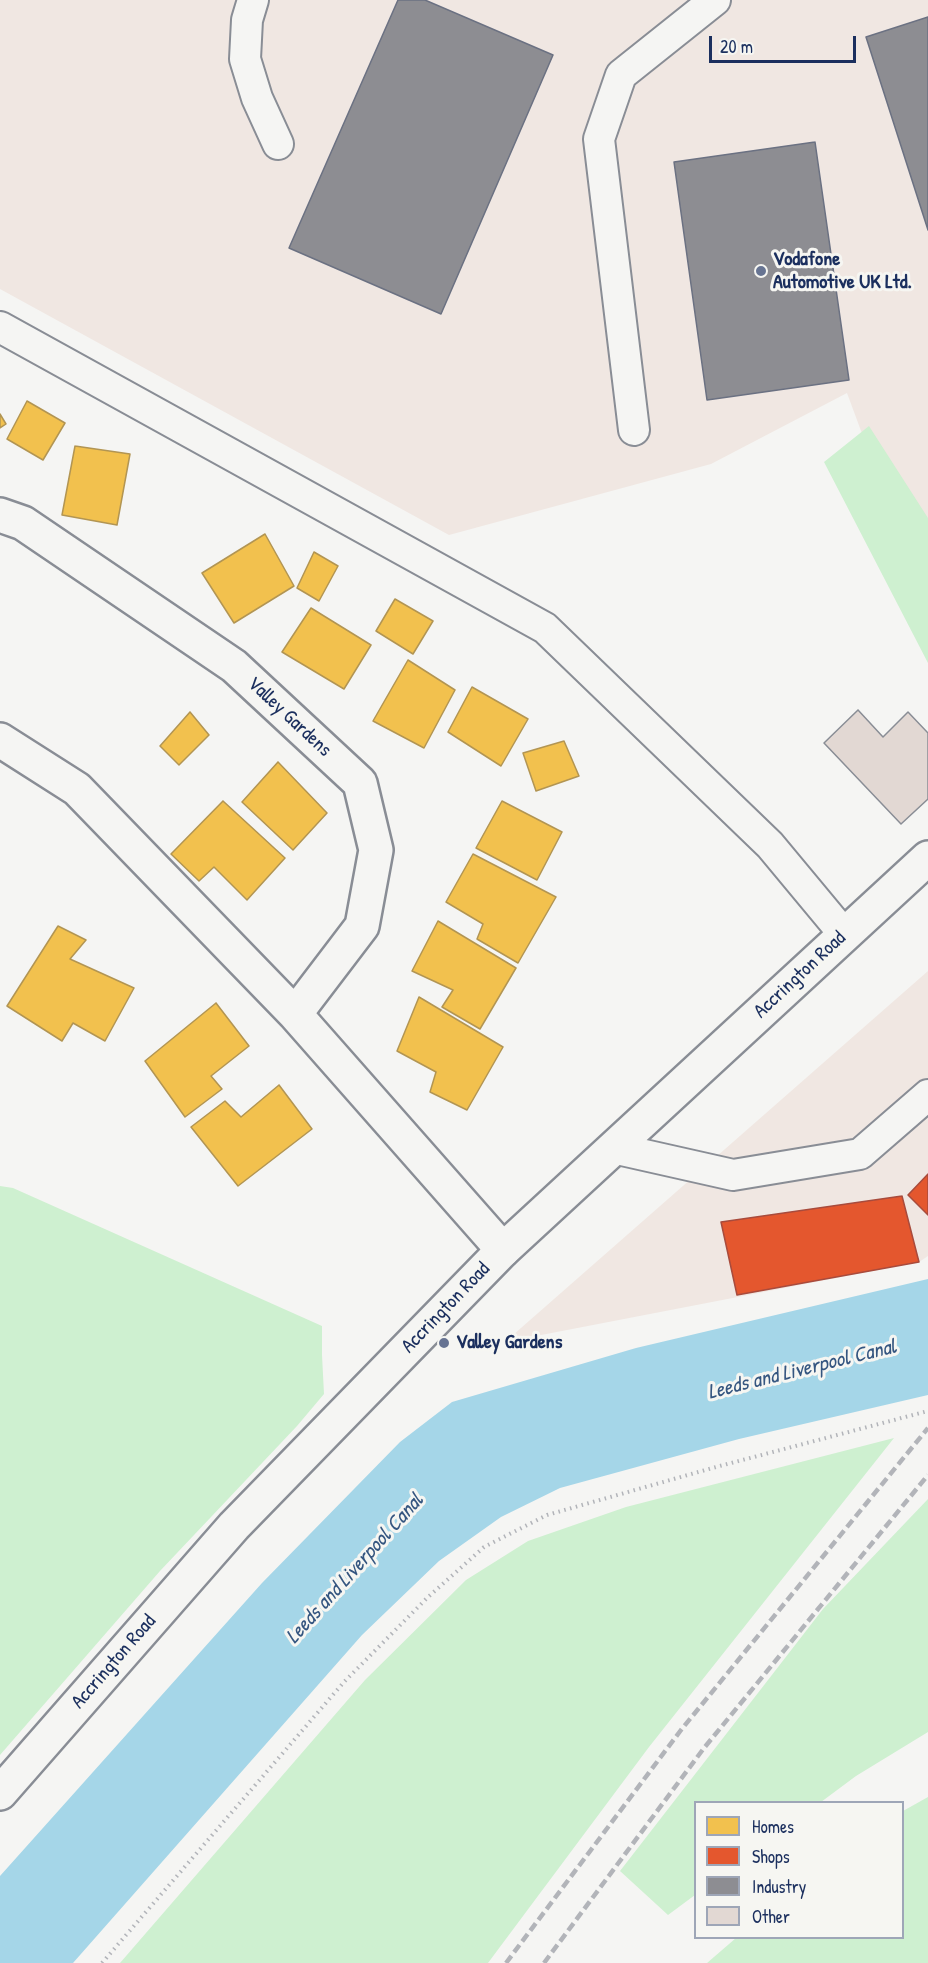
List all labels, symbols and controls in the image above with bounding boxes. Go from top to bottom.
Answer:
scale bar [712,24,859,62]
text: 20 m [720,34,753,59]
place label: Vodafone Automotive UK Ltd. [773,248,912,295]
marker: Vodafone Automotive UK Ltd. [754,264,768,278]
street label: Valley Gardens [242,672,336,762]
street label: Accrington Road [749,926,851,1024]
street label: Accrington Road [397,1258,495,1358]
place label: Valley Gardens [456,1331,562,1355]
water label: Leeds and Liverpool Canal [705,1334,899,1406]
marker: Valley Gardens [437,1336,451,1350]
water label: Leeds and Liverpool Canal [281,1489,429,1649]
street label: Accrington Road [67,1610,161,1714]
legend [694,1801,904,1939]
text: Homes [752,1814,794,1839]
text: Shops [752,1844,790,1869]
text: Industry [752,1874,806,1899]
text: Other [752,1904,790,1929]

